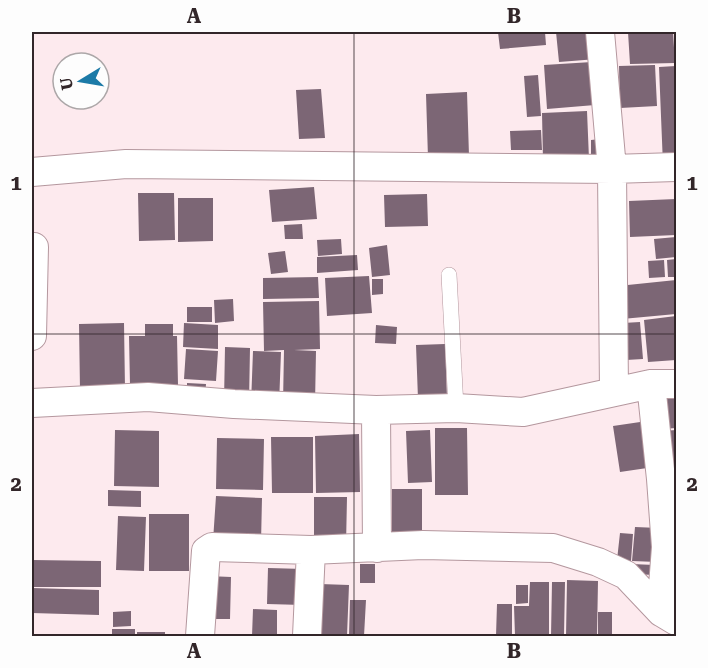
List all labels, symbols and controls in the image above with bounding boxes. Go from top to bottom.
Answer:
text: A [187,4,202,28]
text: B [507,4,521,28]
north arrow [51,51,111,111]
text: U [56,76,77,92]
text: 1 [10,171,22,195]
text: 1 [686,171,698,195]
text: 2 [10,472,22,496]
text: 2 [686,472,698,496]
text: A [187,639,202,663]
text: B [507,639,521,663]

